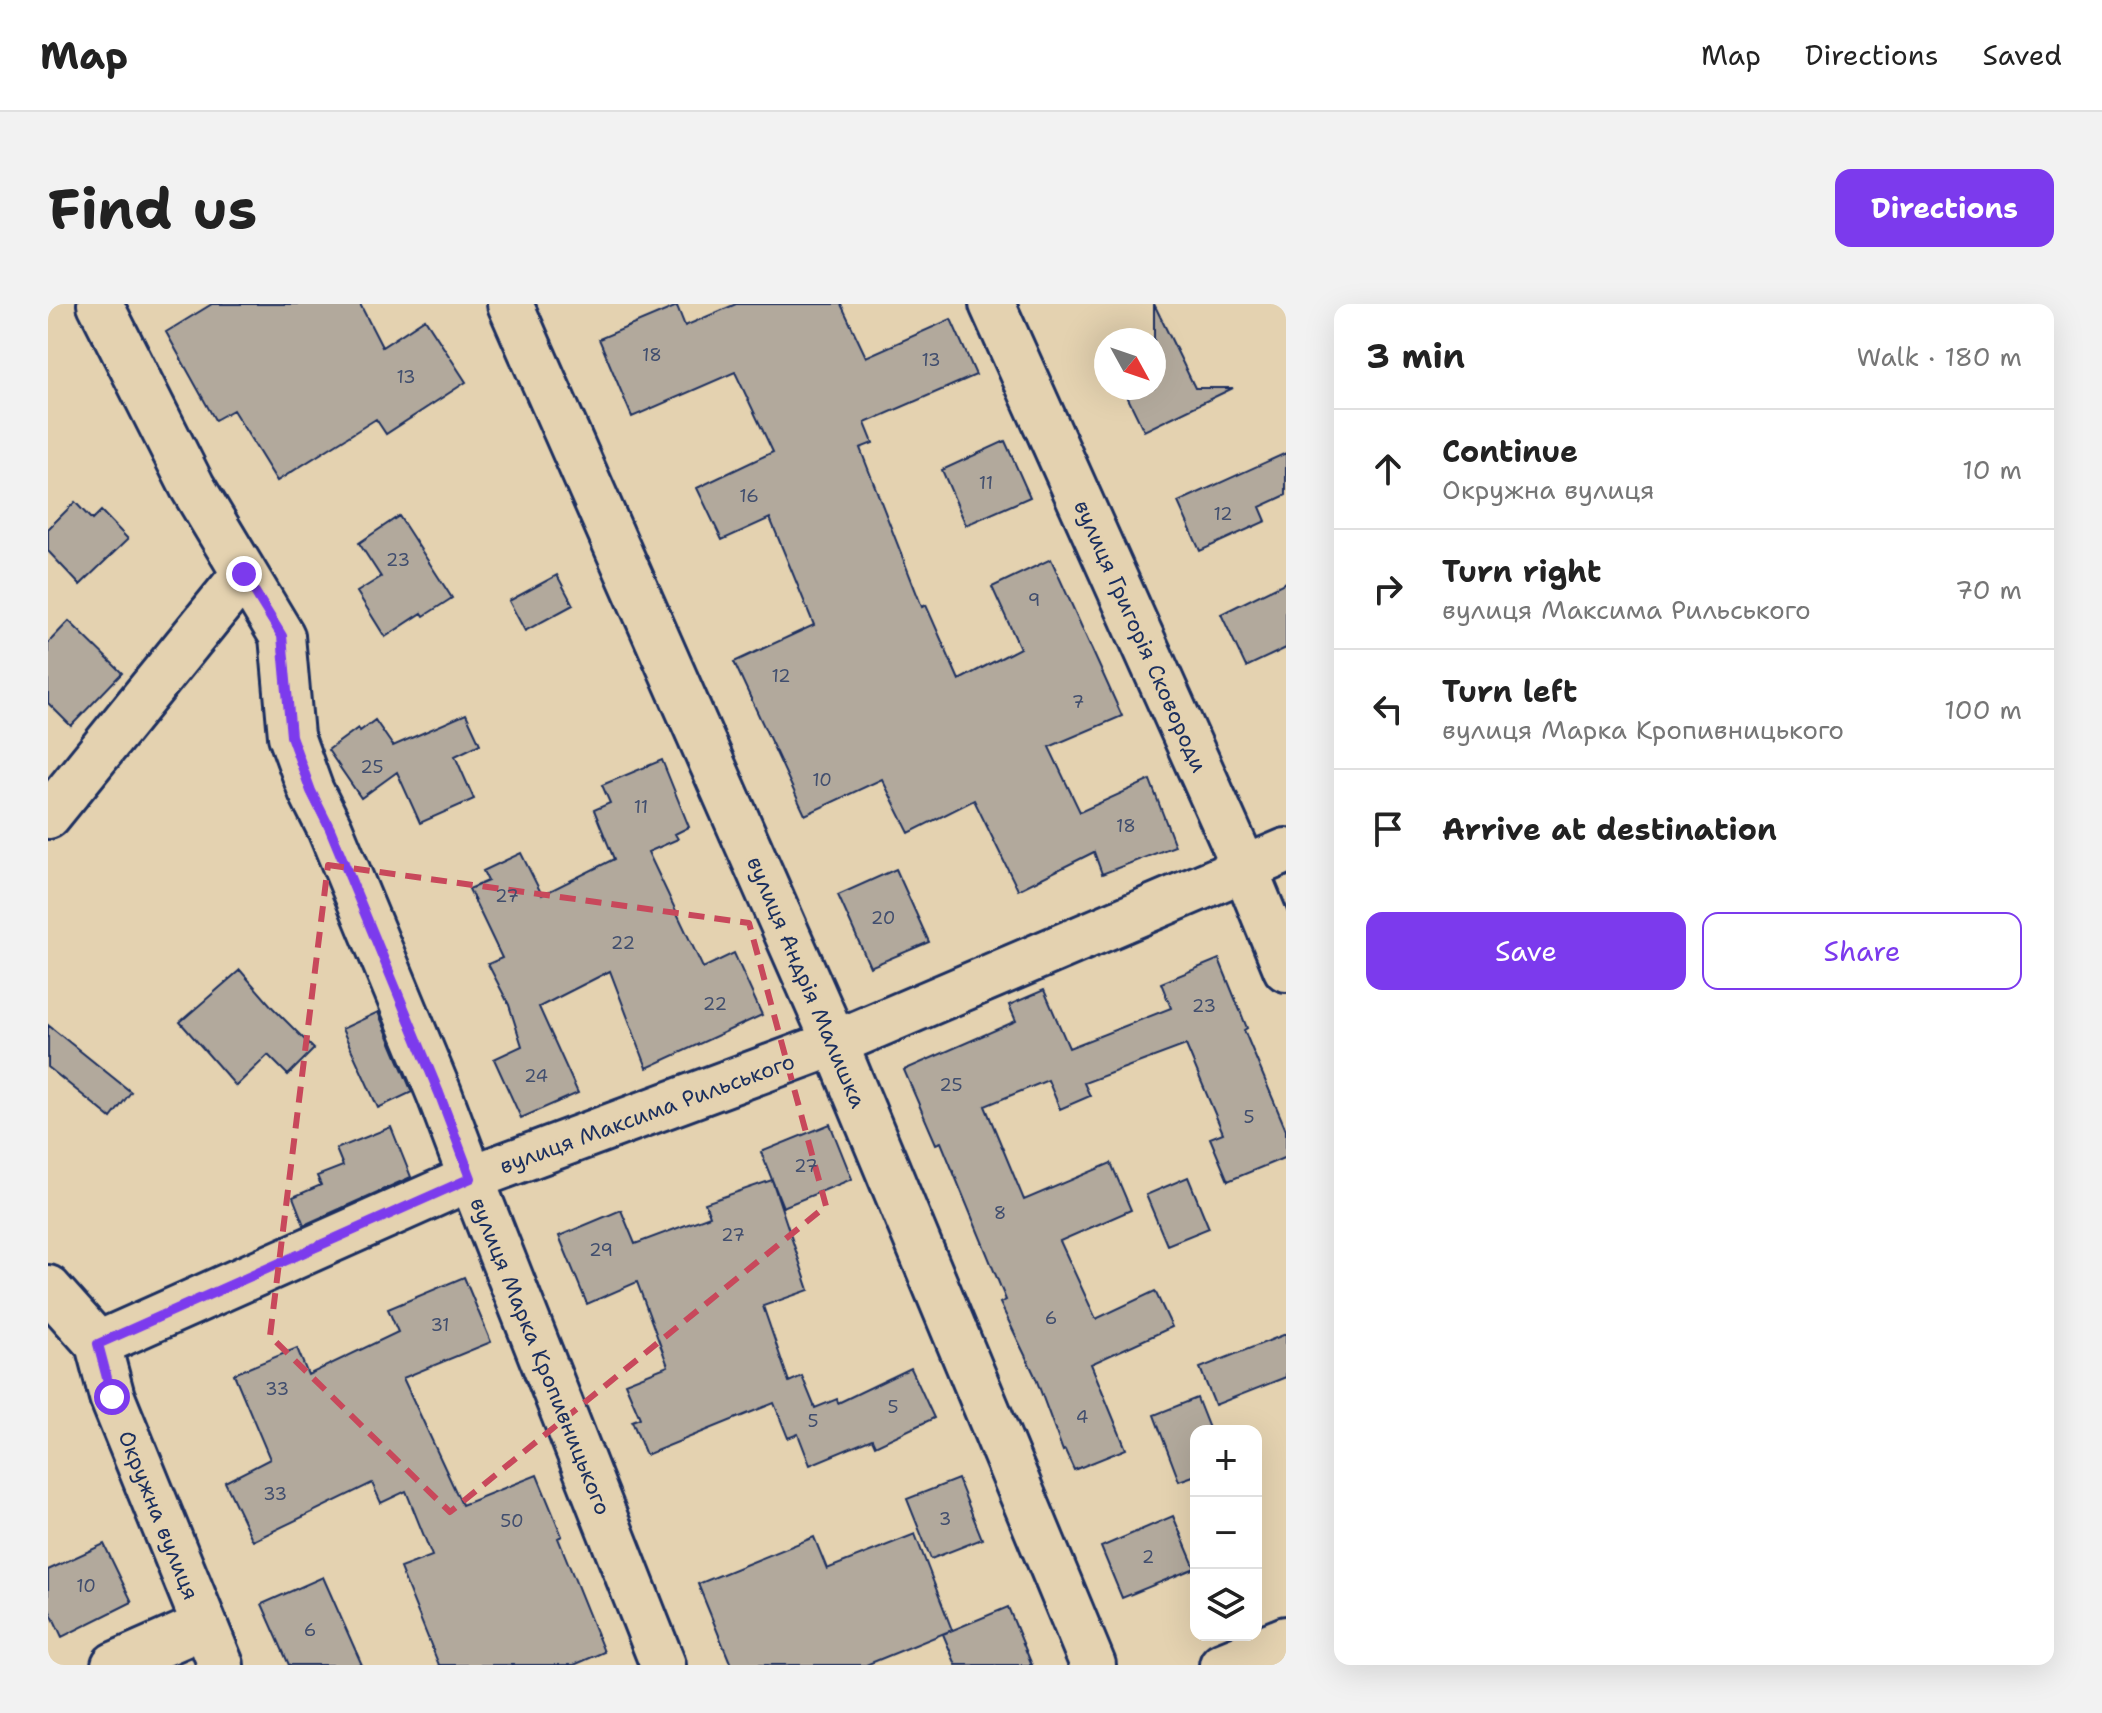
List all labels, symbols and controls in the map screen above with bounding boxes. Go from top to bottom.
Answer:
text: Map [40,30,128,81]
text: Map [1701,36,1761,74]
text: Directions [1805,36,1939,74]
text: Saved [1983,36,2062,74]
button: Directions [1835,169,2054,247]
text: Find us [48,171,257,246]
north arrow [1094,328,1166,400]
text: 3 min [1366,333,1465,379]
text: Walk · 180 m [1857,339,2022,374]
house number: 18 [642,343,662,367]
house number: 13 [921,348,941,372]
house number: 13 [396,365,416,389]
text: Continue [1442,431,1578,472]
icon: ahead [1366,447,1410,491]
text: 10 m [1962,452,2022,487]
house number: 11 [979,471,993,495]
text: Окружна вулиця [1442,472,1655,507]
house number: 16 [739,484,759,508]
street label: вулиця Григорія Сковороди [1067,495,1214,777]
house number: 12 [1213,502,1233,526]
house number: 23 [386,548,410,572]
text: Turn right [1442,551,1601,592]
route end [226,556,262,592]
icon: right [1366,567,1410,611]
text: 70 m [1955,572,2022,607]
house number: 9 [1028,588,1040,612]
text: вулиця Максима Рильського [1442,592,1811,627]
house number: 12 [771,664,791,688]
text: Turn left [1442,671,1577,712]
icon: left [1366,687,1410,731]
house number: 7 [1072,690,1084,714]
text: 100 m [1944,692,2022,727]
text: вулиця Марка Кропивницького [1442,712,1844,747]
house number: 25 [360,755,384,779]
house number: 10 [812,768,832,792]
house number: 11 [634,795,648,819]
icon: arrive [1366,807,1410,851]
text: Arrive at destination [1442,809,1777,850]
house number: 18 [1116,814,1136,838]
street label: вулиця Андрія Малишка [740,852,873,1113]
house number: 27 [495,884,519,908]
house number: 20 [871,906,895,930]
button: Save [1366,912,1686,990]
button: Share [1702,912,2022,990]
house number: 22 [611,931,635,955]
house number: 22 [703,992,727,1016]
house number: 23 [1192,994,1216,1018]
street label: вулиця Максима Рильського [496,1046,799,1180]
house number: 24 [524,1064,548,1088]
house number: 25 [939,1073,963,1097]
house number: 5 [1243,1105,1255,1129]
house number: 27 [794,1154,818,1178]
street label: вулиця Марка Кропивницького [463,1193,618,1519]
house number: 8 [994,1201,1006,1225]
house number: 27 [721,1223,745,1247]
house number: 29 [589,1238,613,1262]
house number: 6 [1045,1306,1057,1330]
house number: 31 [430,1313,450,1337]
house number: 33 [265,1377,289,1401]
route start [94,1379,130,1415]
house number: 5 [887,1395,899,1419]
house number: 4 [1076,1405,1088,1429]
house number: 5 [807,1409,819,1433]
map controls [1190,1425,1262,1641]
button: + [1190,1425,1262,1497]
street label: Окружна вулиця [111,1426,206,1604]
house number: 33 [263,1482,287,1506]
button: − [1190,1497,1262,1569]
house number: 3 [939,1507,951,1531]
house number: 50 [500,1509,524,1533]
house number: 2 [1142,1545,1154,1569]
button: layers [1190,1569,1262,1641]
house number: 10 [76,1574,96,1598]
house number: 6 [304,1618,316,1642]

